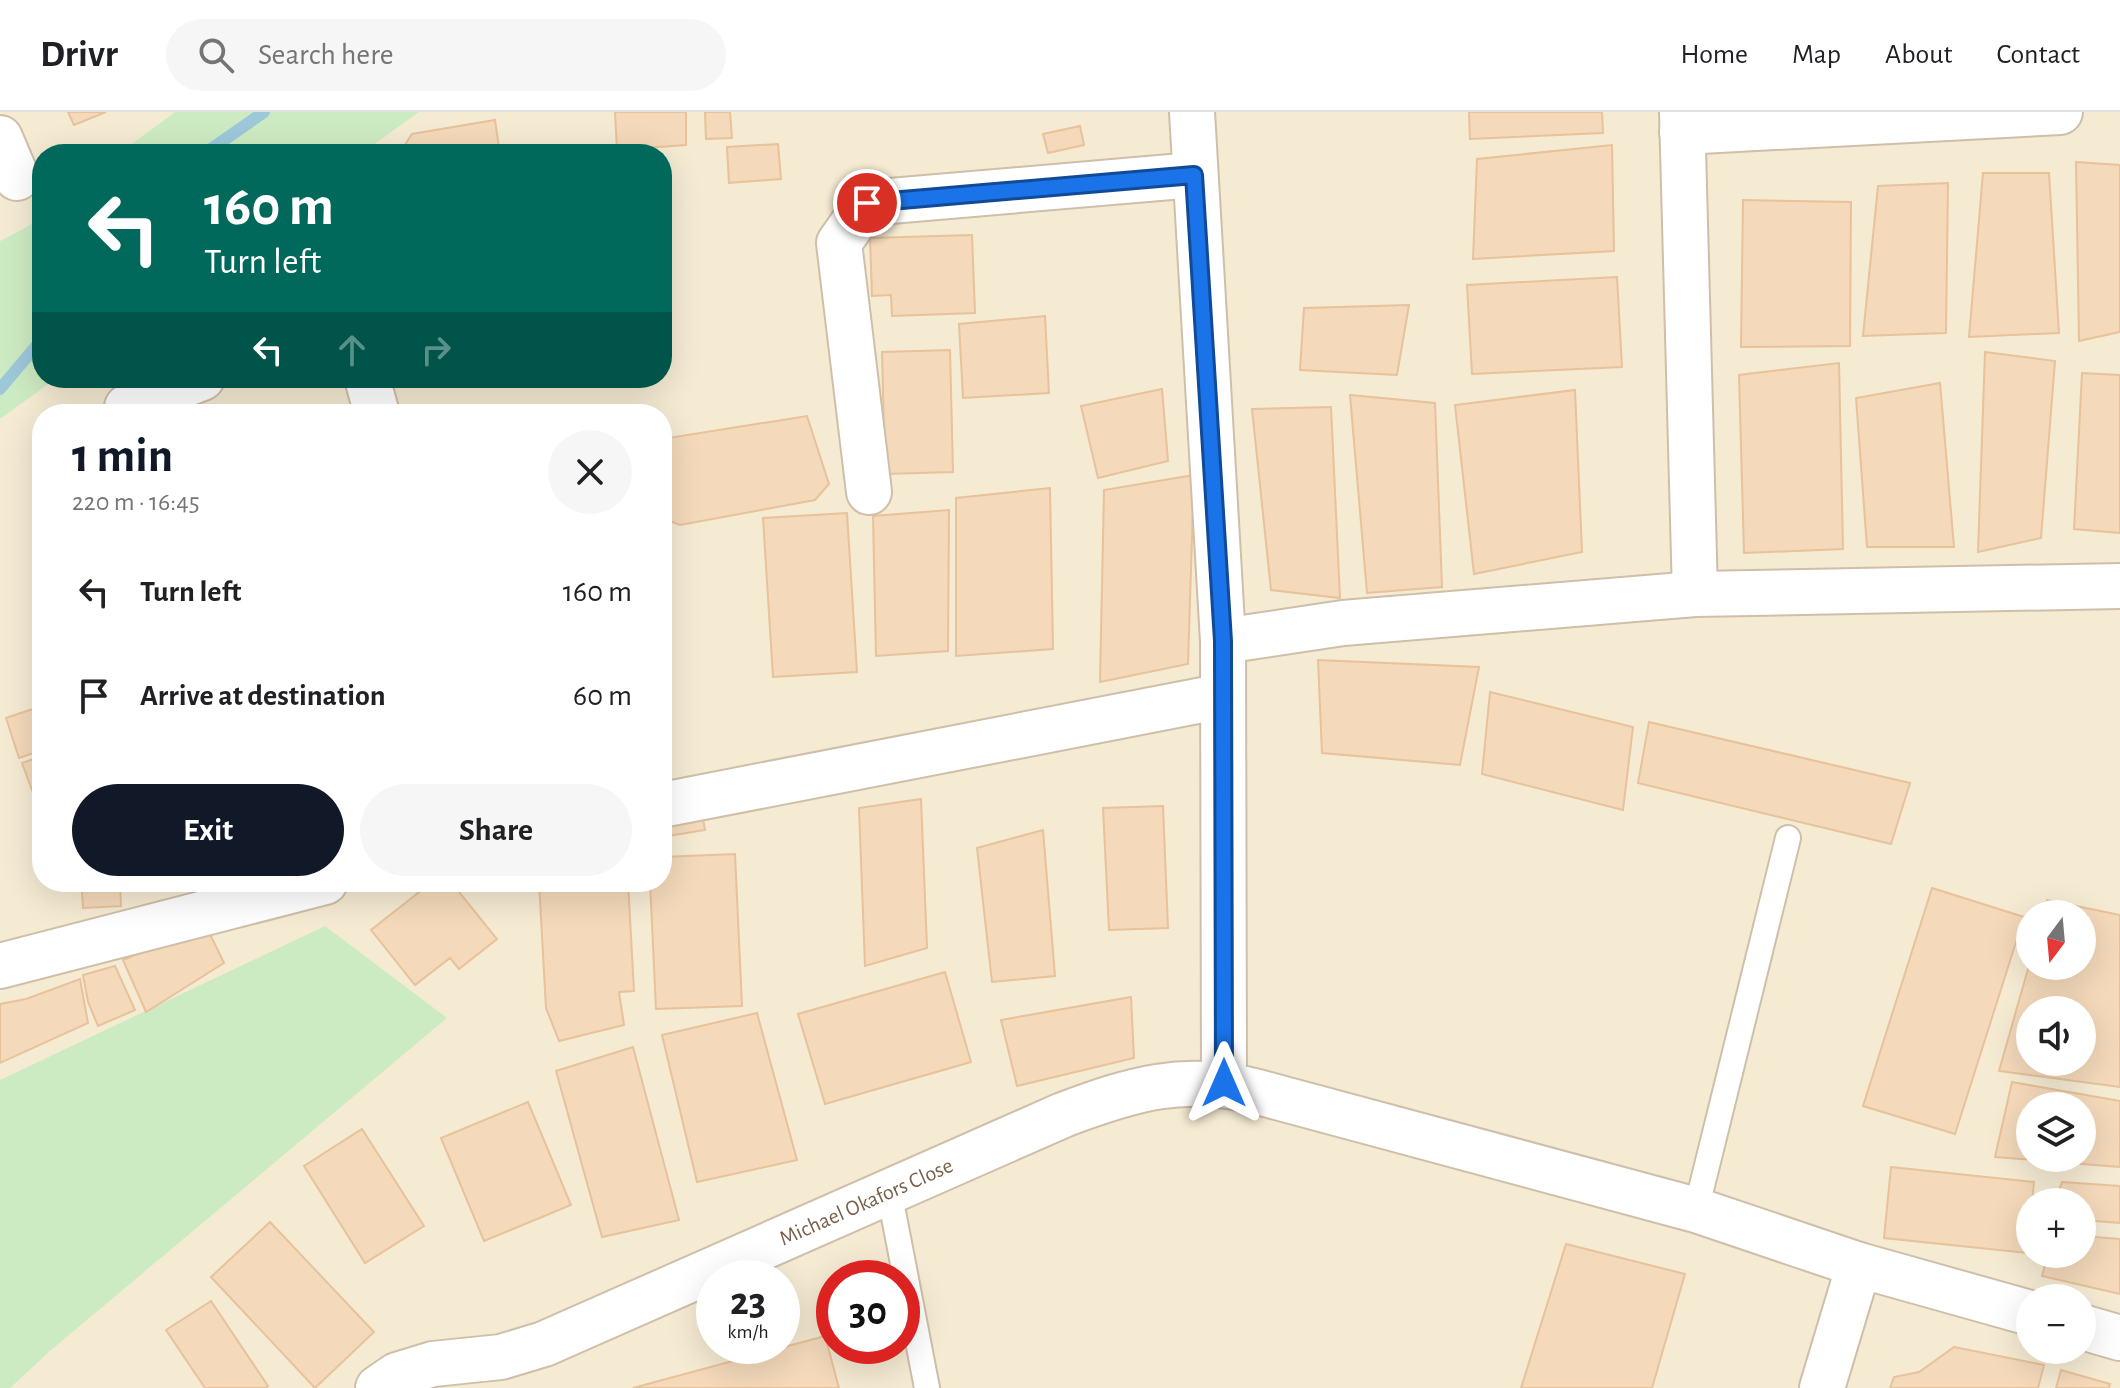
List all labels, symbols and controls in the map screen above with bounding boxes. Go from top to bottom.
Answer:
search box [166,19,726,91]
icon: search [194,33,238,77]
text: Drivr [40,36,118,74]
text: Search here [258,40,394,70]
text: Home [1681,41,1748,69]
text: Map [1792,41,1841,69]
text: About [1885,41,1953,69]
text: Contact [1997,41,2080,69]
pin [833,169,901,237]
icon: left [72,176,176,280]
text: 160 m [204,179,334,235]
icon: arrive [845,181,889,225]
text: Turn left [204,244,321,280]
icon: left [246,328,290,372]
icon: ahead [330,328,374,372]
icon: right [414,328,458,372]
button: close [548,430,632,514]
text: 1 min [72,433,173,481]
text: 220 m · 16:45 [72,489,200,515]
icon: left [72,570,116,614]
text: Turn left [140,577,241,607]
text: 160 m [563,577,632,607]
icon: arrive [72,674,116,718]
text: Arrive at destination [140,681,386,711]
text: 60 m [573,681,632,711]
button: Exit [72,784,344,876]
button: Share [360,784,632,876]
north arrow [2016,900,2096,980]
map controls [2016,900,2096,1364]
button: sound [2016,996,2096,1076]
position arrow [1182,1041,1266,1125]
button: layers [2016,1092,2096,1172]
street label: Michael Okafors Close [776,1154,956,1250]
button: + [2016,1188,2096,1268]
speed limit sign: 30 [816,1260,920,1364]
text: 23 [730,1282,766,1322]
button: − [2016,1284,2096,1364]
text: km/h [727,1322,769,1342]

